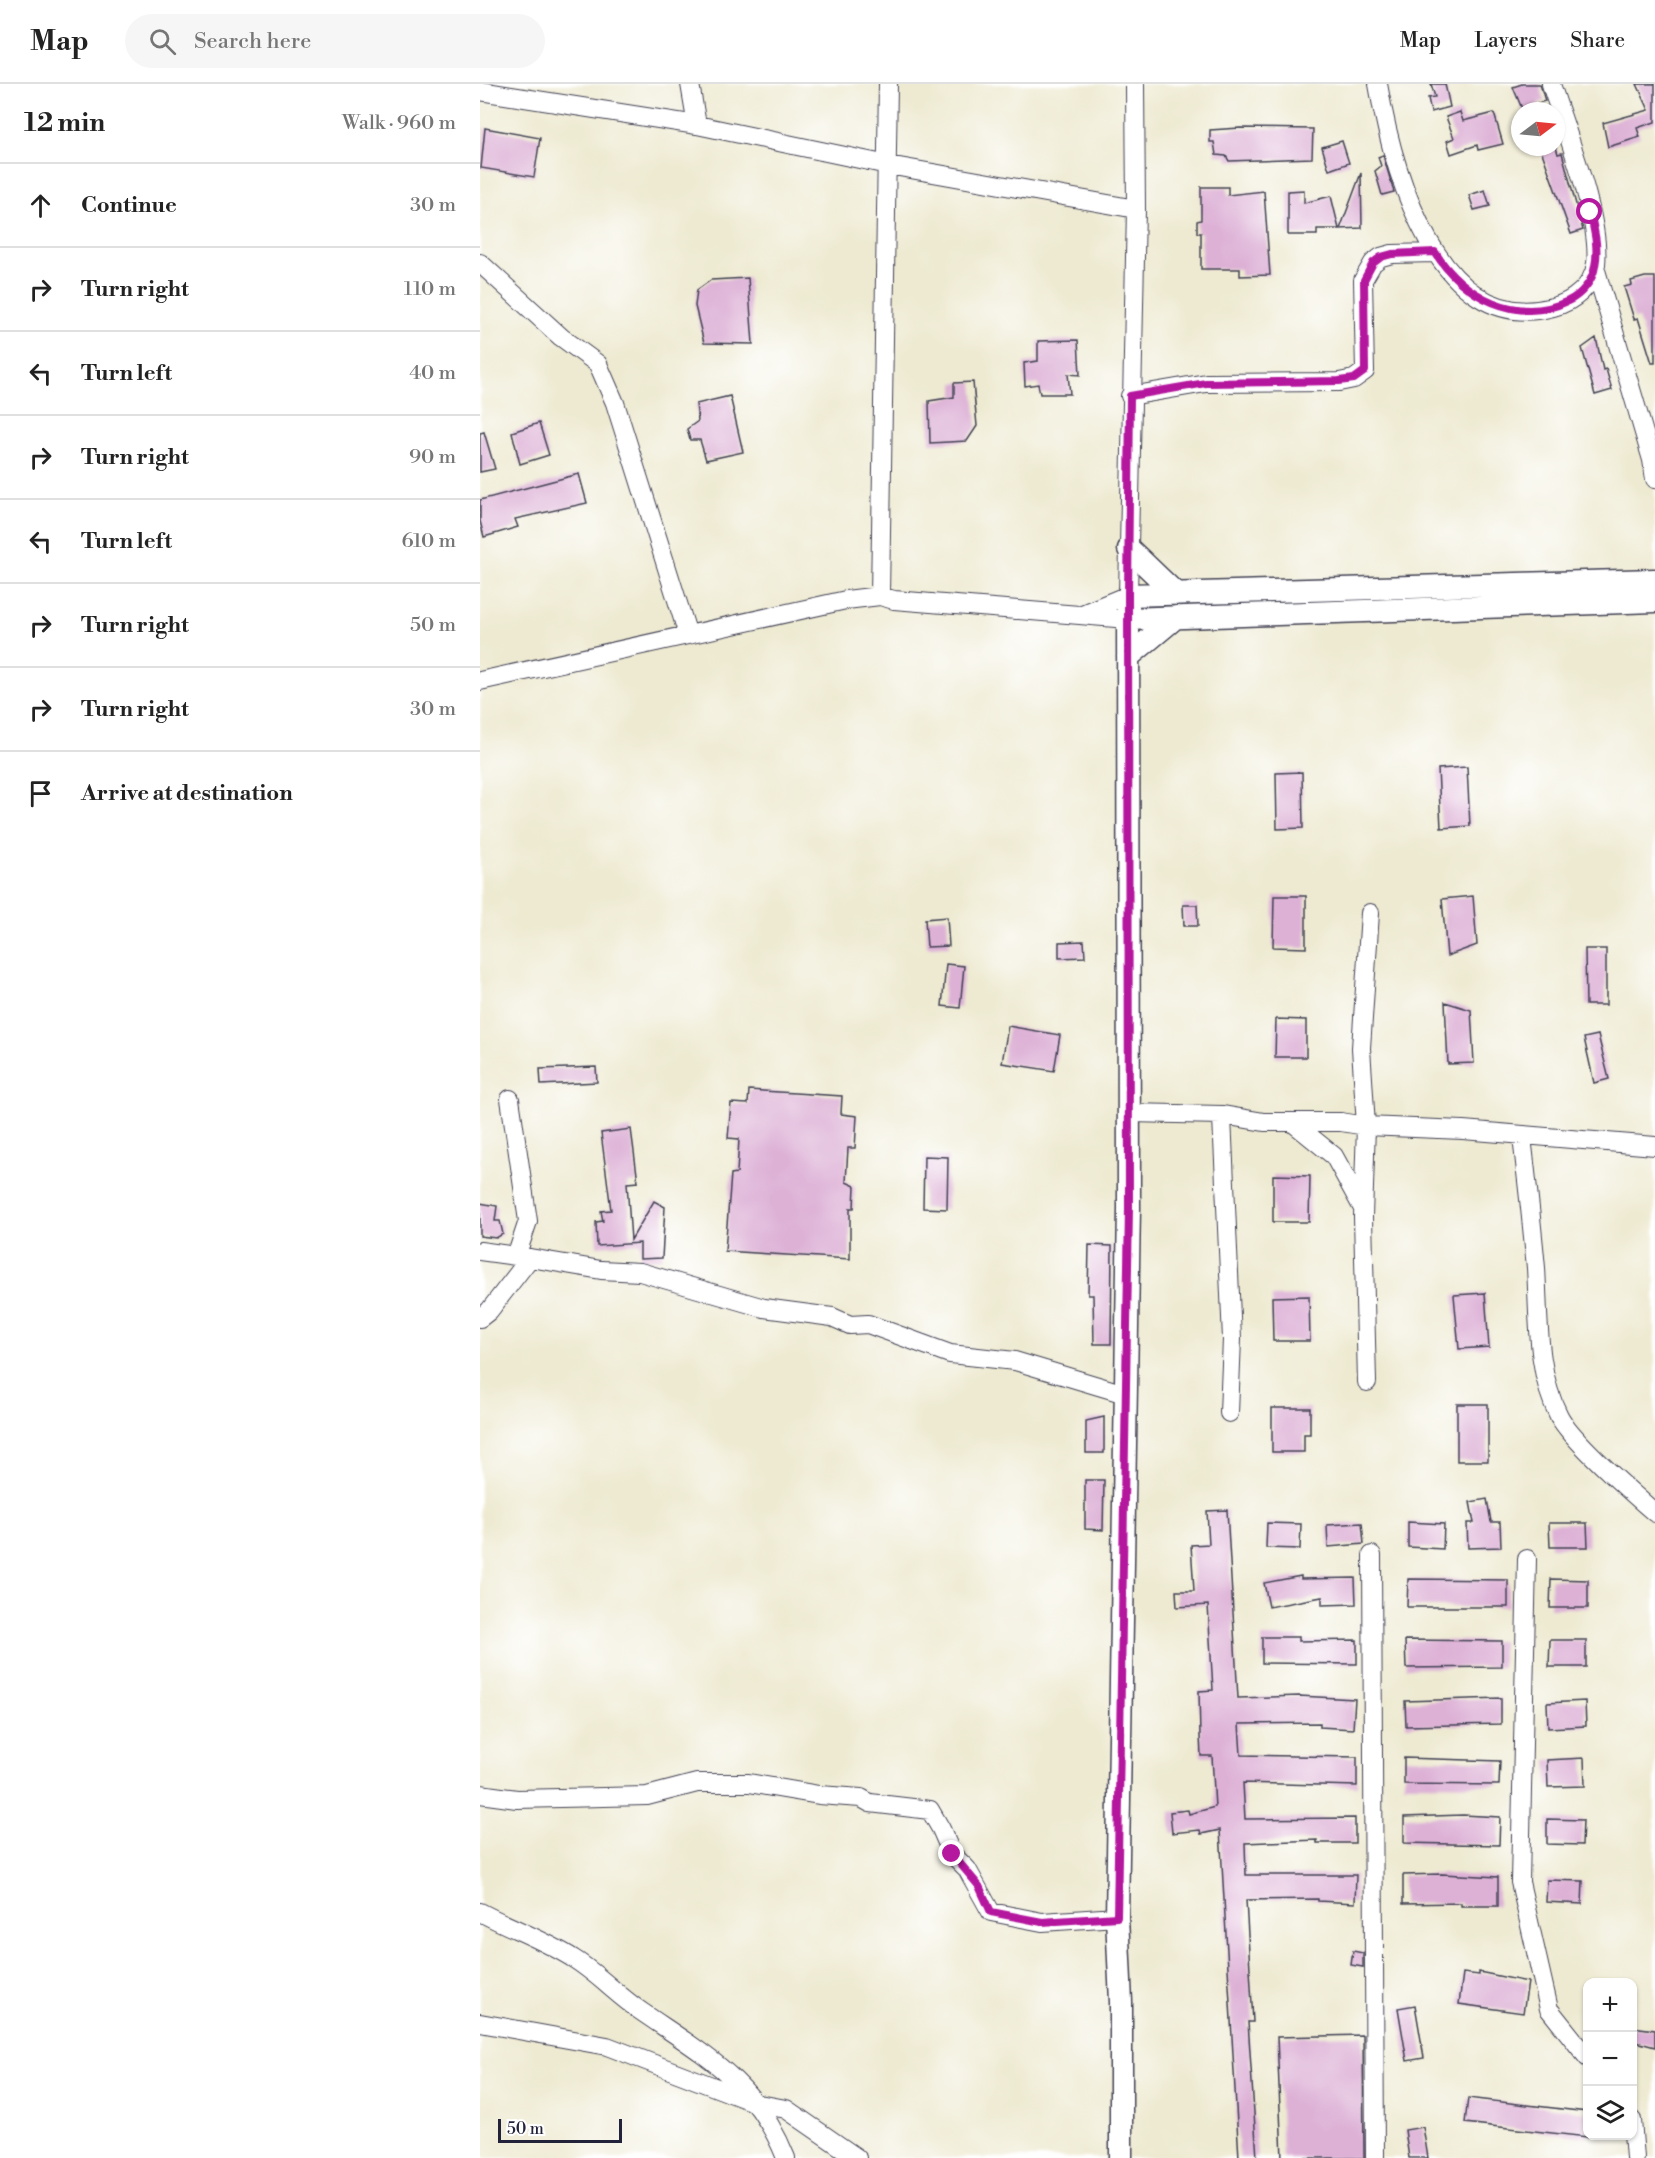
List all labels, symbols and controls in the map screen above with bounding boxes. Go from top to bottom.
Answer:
search box [125,14,545,68]
text: Map [30,24,89,59]
icon: search [146,25,179,58]
text: Search here [194,28,311,55]
text: Map [1400,28,1441,54]
text: Layers [1474,28,1537,54]
text: Share [1570,28,1625,54]
north arrow [1511,102,1565,156]
text: 12 min [24,107,105,139]
text: Walk · 960 m [342,111,456,136]
icon: ahead [24,189,57,222]
text: Continue [81,192,177,219]
text: 30 m [410,193,456,218]
route start [1576,198,1602,224]
icon: right [24,273,57,306]
text: Turn right [81,276,189,303]
text: 110 m [404,277,456,302]
icon: left [24,357,57,390]
text: Turn left [81,360,172,387]
text: 40 m [409,361,456,386]
icon: right [24,441,57,474]
text: Turn right [81,444,189,471]
text: 90 m [409,445,456,470]
icon: left [24,525,57,558]
text: Turn left [81,528,172,555]
text: 610 m [402,529,456,554]
icon: right [24,609,57,642]
text: Turn right [81,612,189,639]
text: 50 m [410,613,456,638]
icon: right [24,693,57,726]
text: Turn right [81,696,189,723]
text: 30 m [410,697,456,722]
icon: arrive [24,777,57,810]
text: Arrive at destination [81,780,293,807]
route end [938,1840,964,1866]
map controls [1583,1978,1637,2140]
button: + [1583,1978,1637,2032]
button: − [1583,2032,1637,2086]
button: layers [1583,2086,1637,2140]
scale bar [498,2116,622,2144]
text: 50 m [507,2119,544,2139]

